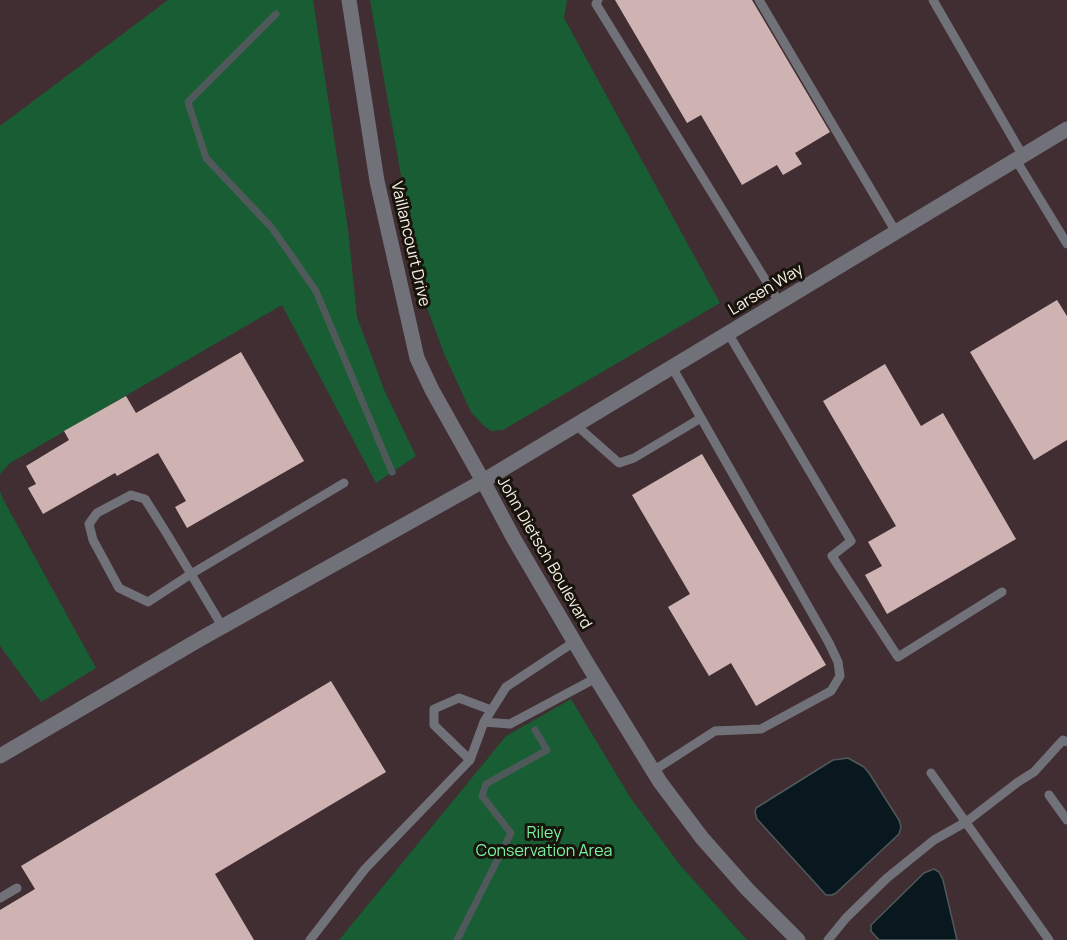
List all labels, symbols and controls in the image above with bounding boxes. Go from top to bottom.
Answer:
street label: Vaillancourt Drive [386,180,434,308]
street label: Larsen Way [725,260,807,320]
street label: John Dietsch Boulevard [493,474,595,632]
park label: Riley Conservation Area [476,824,612,862]

